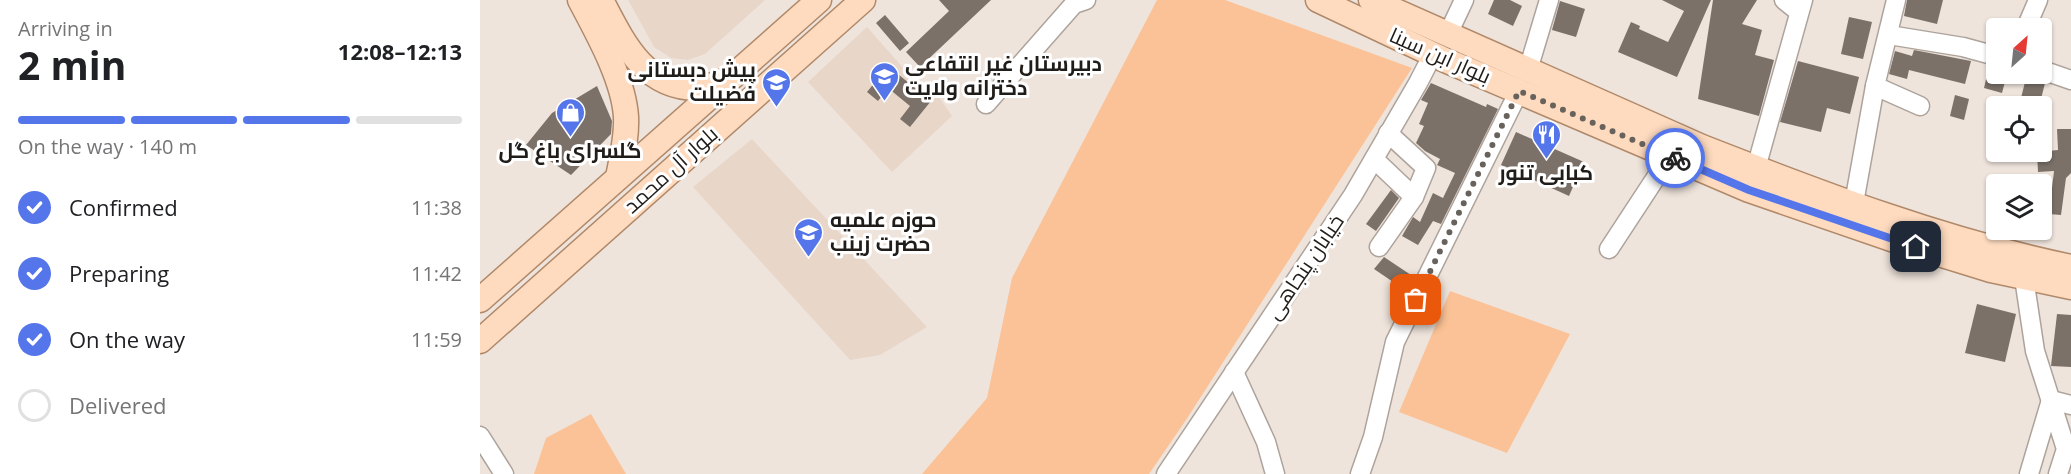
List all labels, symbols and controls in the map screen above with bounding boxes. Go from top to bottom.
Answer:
text: Arriving in [18,15,113,42]
north arrow [1986,18,2052,84]
map controls [1986,18,2052,240]
street label: بلوار ابن سینا [1385,20,1495,90]
text: 12:08–12:13 [338,36,462,66]
text: 2 min [18,38,126,91]
place label: دبیرستان غیر انتفاعی دخترانه ولایت [905,49,1102,101]
place label: پیش دبستانی فضیلت [628,55,756,107]
school or university icon: دبیرستان غیر انتفاعی دخترانه ولایت [868,60,900,102]
school or university icon: پیش دبستانی فضیلت [761,66,793,108]
shop icon: گلسرای باغ گل [554,96,586,138]
button: locate [1986,96,2052,162]
restaurant icon: کبابی تنور [1530,118,1562,160]
street label: بلوار آل محمد [617,120,723,219]
courier [1645,128,1705,188]
text: On the way · 140 m [18,133,197,160]
place label: گلسرای باغ گل [498,136,642,165]
icon: bike [1659,142,1692,175]
place label: کبابی تنور [1498,158,1593,186]
button: layers [1986,174,2052,240]
icon: check [18,191,51,224]
text: Confirmed [69,192,178,222]
text: 11:38 [411,194,462,221]
place label: حوزه علمیه حضرت زینب [830,205,936,257]
street label: خیابان پنجاهی [1259,208,1350,325]
school or university icon: حوزه علمیه حضرت زینب [793,216,825,258]
pin [1890,221,1941,272]
icon: home [1899,230,1932,263]
icon: check [18,257,51,290]
text: Preparing [69,258,169,288]
text: 11:42 [411,260,462,287]
pin [1390,274,1441,325]
icon: bag [1399,283,1432,316]
icon: check [18,323,51,356]
text: On the way [69,324,185,354]
text: 11:59 [411,326,462,353]
text: Delivered [69,390,167,420]

